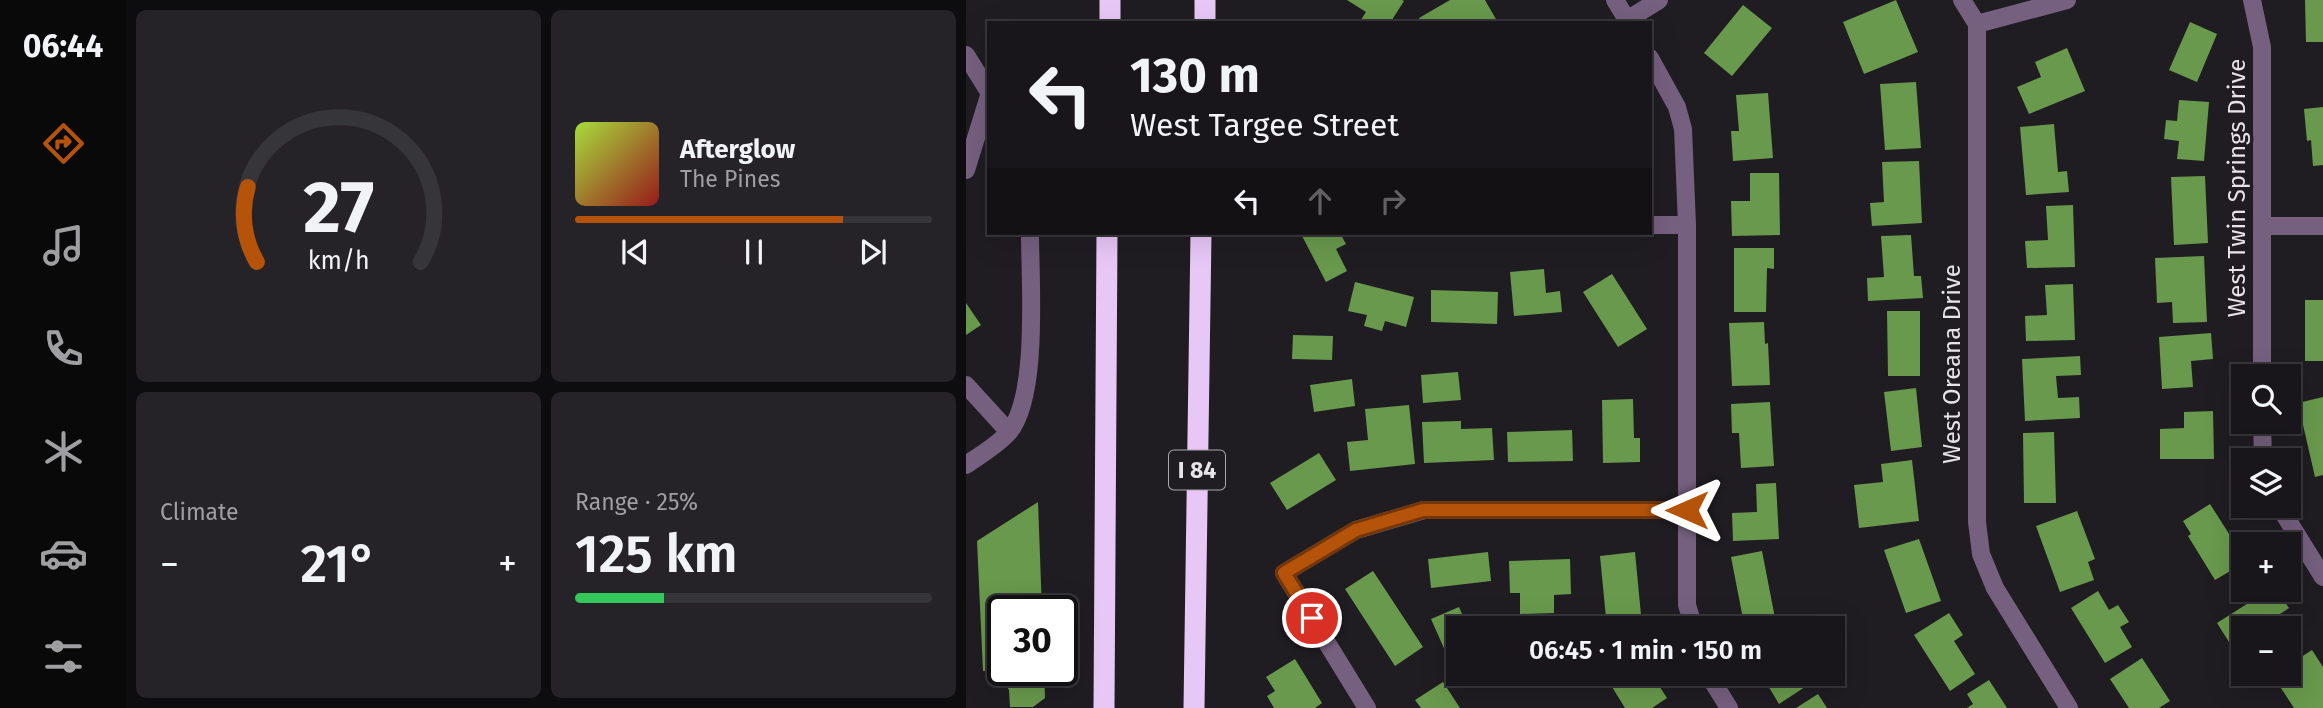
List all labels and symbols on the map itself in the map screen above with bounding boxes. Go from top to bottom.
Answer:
street label: West Twin Springs Drive [2223,59,2251,317]
street label: West Oreana Drive [1938,264,1966,464]
road number: I 84 [1169,450,1225,490]
position arrow [1650,473,1724,547]
pin [1282,588,1342,648]
speed limit sign: 30 [987,595,1078,686]

